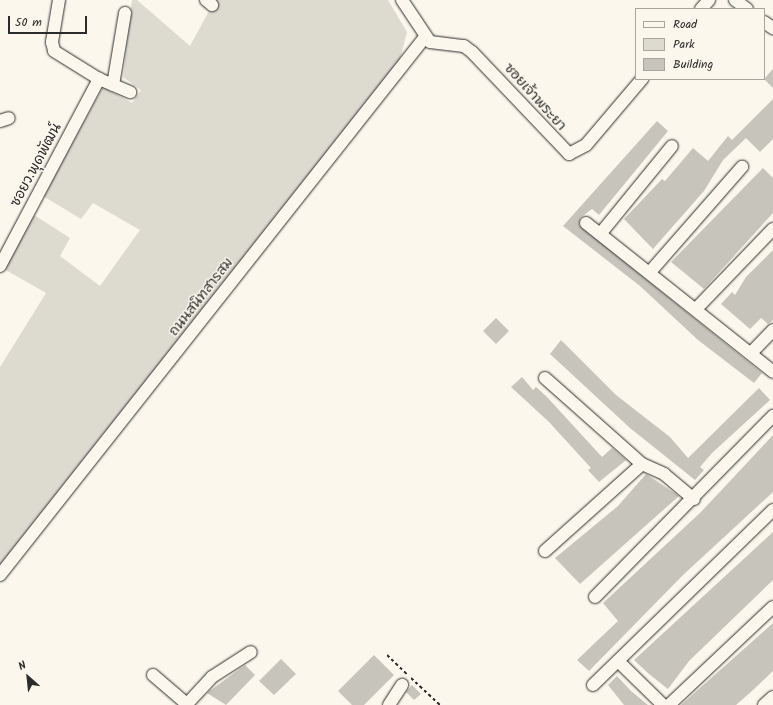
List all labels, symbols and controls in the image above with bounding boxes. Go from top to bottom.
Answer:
scale bar [10,8,89,34]
legend [635,8,765,80]
text: 50 m [15,13,42,32]
text: Road [673,15,697,34]
text: Park [673,35,695,54]
text: Building [673,55,713,74]
street label: ซอยเจ้าพระยา [500,60,570,134]
street label: ซอยว.พุดพัฒน์ [7,120,65,210]
street label: ถนนสนิทสารสม [165,255,237,339]
north arrow [8,657,48,697]
text: N [15,657,30,676]

